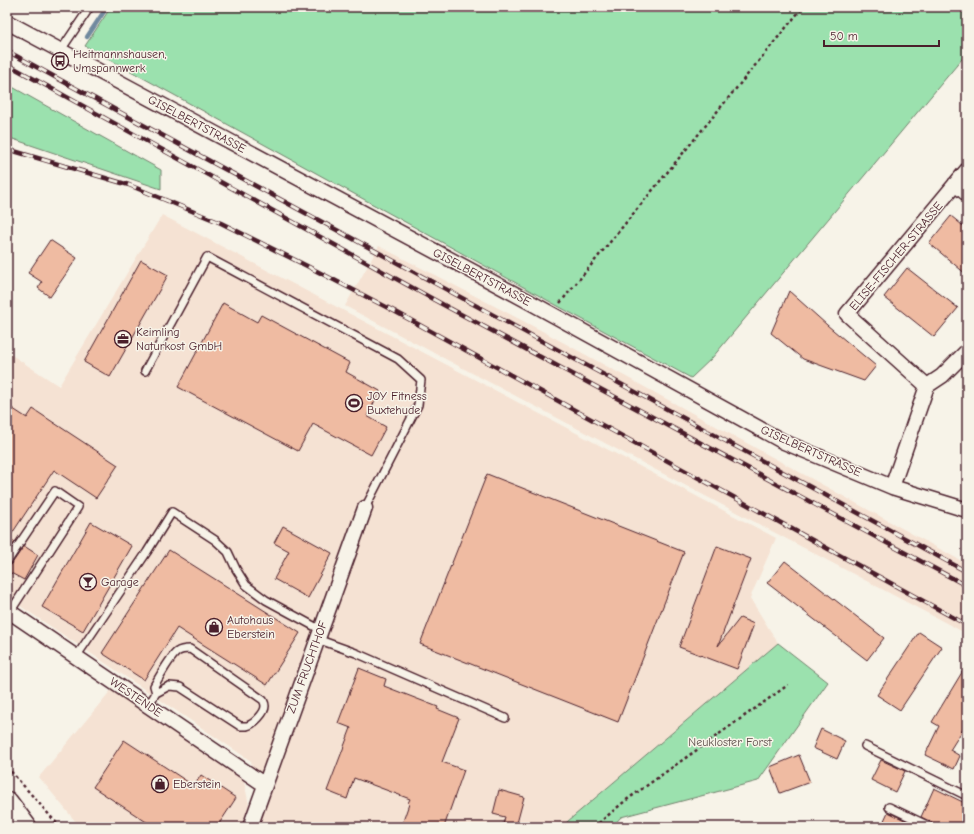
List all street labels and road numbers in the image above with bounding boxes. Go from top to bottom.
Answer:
street label: GISELBERTSTRASSE [146,92,248,156]
street label: ELISE-FISCHER-STRASSE [846,199,946,313]
street label: GISELBERTSTRASSE [431,245,533,309]
street label: GISELBERTSTRASSE [758,422,864,480]
street label: ZUM FRUCHTHOF [284,619,330,715]
street label: WESTENDE [107,674,165,720]

